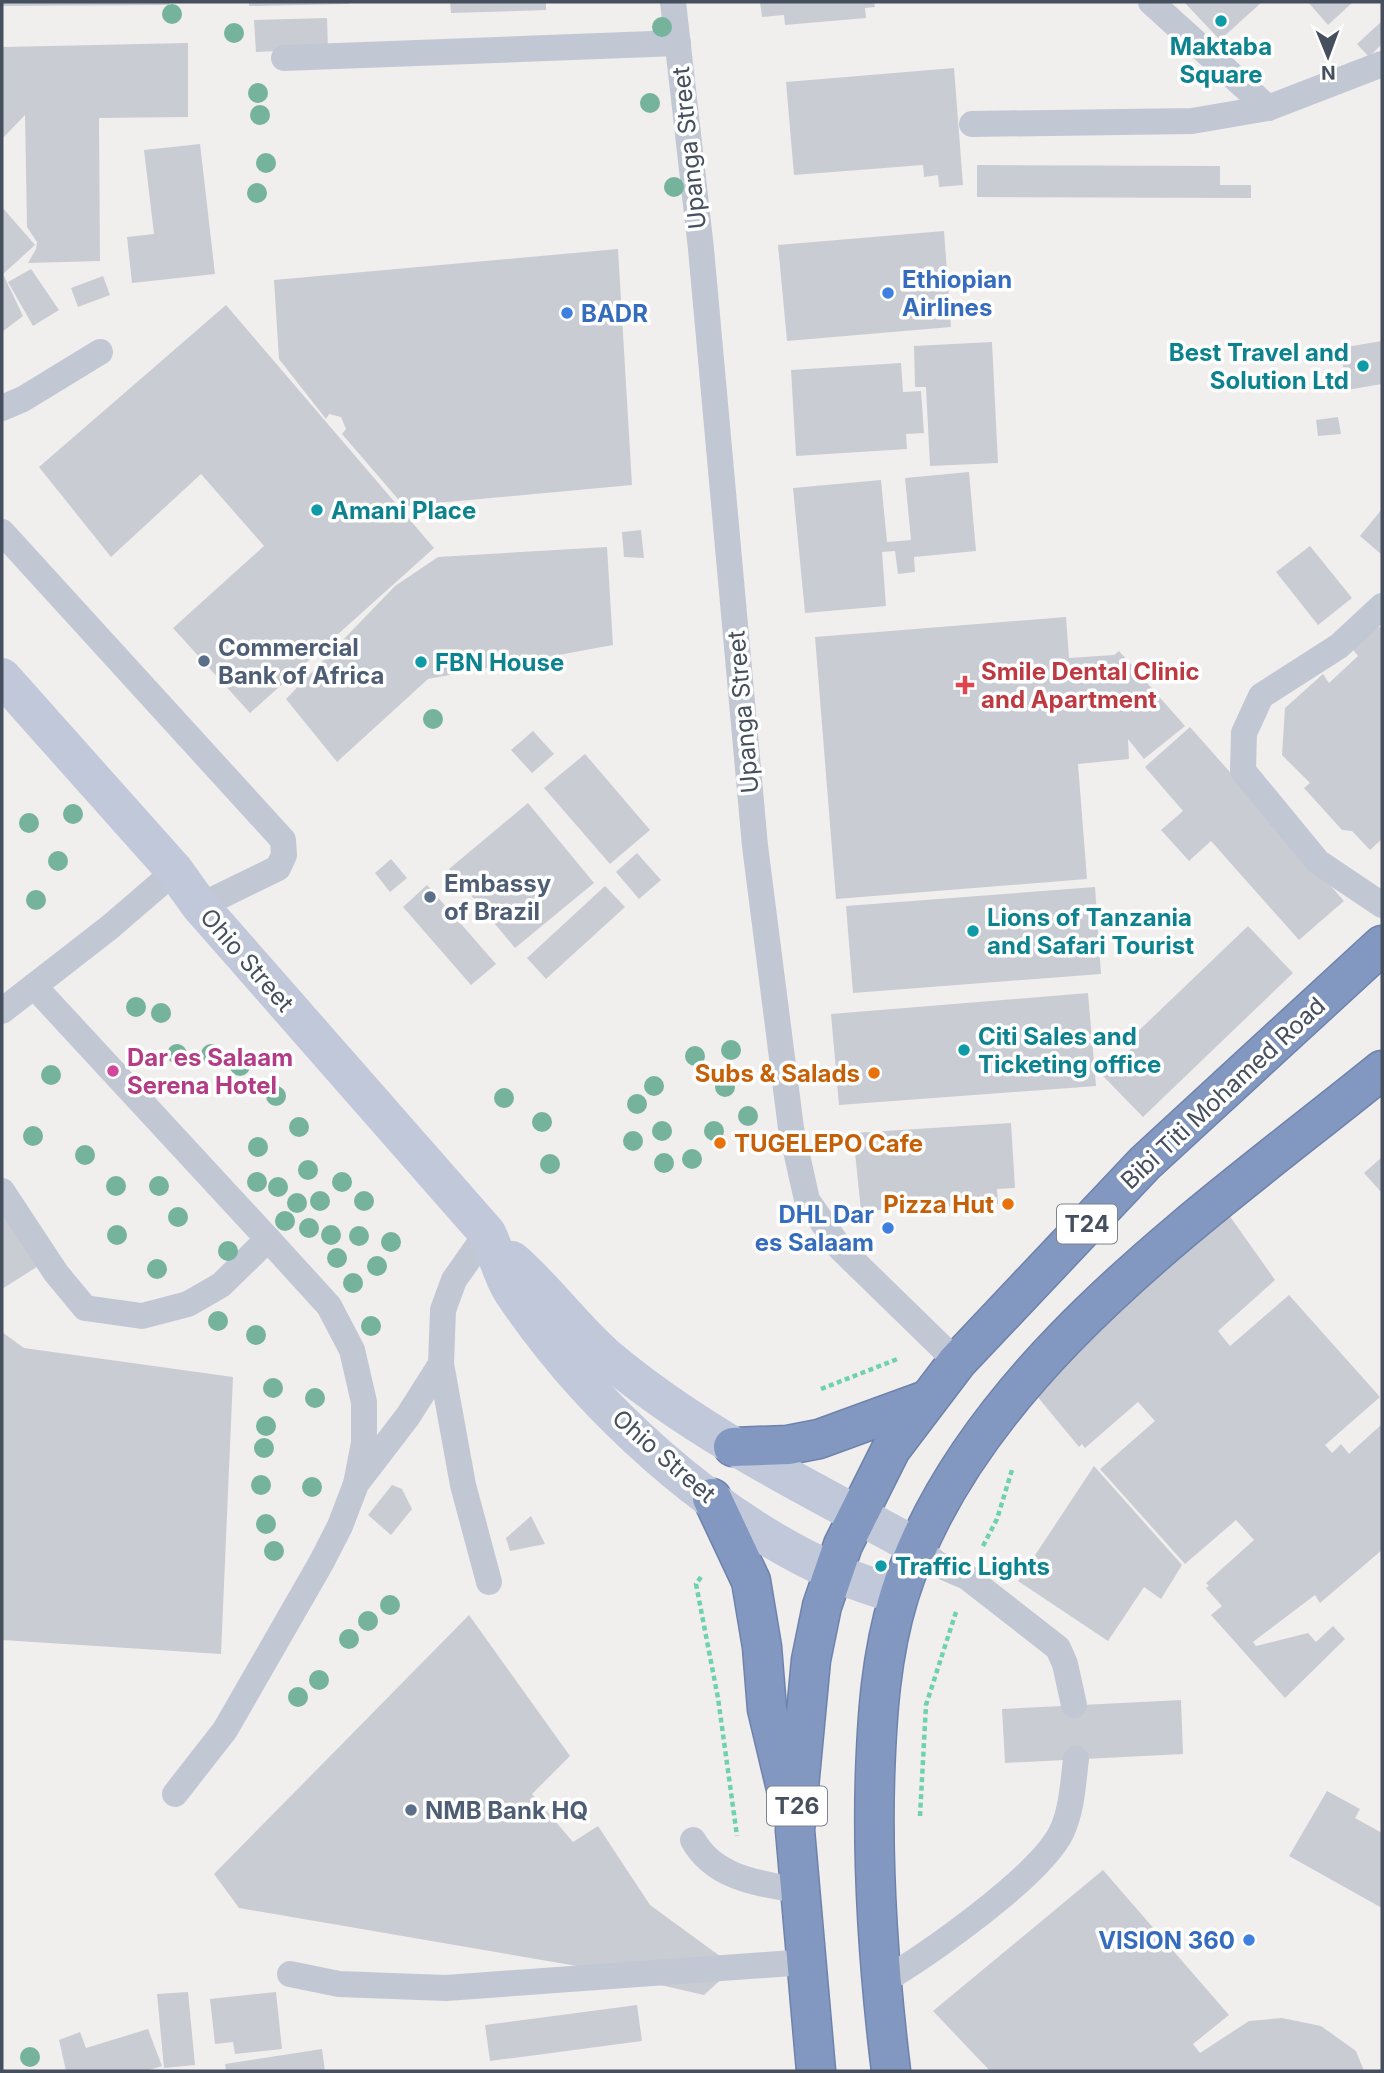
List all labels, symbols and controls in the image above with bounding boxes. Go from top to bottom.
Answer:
marker: Maktaba Square [1213,13,1229,29]
north arrow [1293,21,1363,91]
place label: Maktaba Square [1170,32,1272,89]
text: N [1321,61,1336,84]
street label: Upanga Street [666,65,712,231]
place label: Ethiopian Airlines [902,265,1012,322]
marker: Ethiopian Airlines [880,285,896,301]
place label: BADR [581,299,648,328]
marker: BADR [559,305,575,321]
place label: Best Travel and Solution Ltd [1169,338,1349,395]
marker: Best Travel and Solution Ltd [1355,358,1371,374]
place label: Amani Place [331,496,476,525]
marker: Amani Place [309,502,325,518]
street label: Upanga Street [721,629,765,795]
place label: Commercial Bank of Africa [218,633,384,690]
place label: FBN House [435,648,564,677]
marker: Commercial Bank of Africa [196,653,212,669]
marker: FBN House [413,654,429,670]
place label: Smile Dental Clinic and Apartment [981,657,1200,714]
marker: Smile Dental Clinic and Apartment [955,675,975,695]
place label: Embassy of Brazil [444,869,552,926]
marker: Embassy of Brazil [422,889,438,905]
street label: Ohio Street [194,902,300,1018]
place label: Lions of Tanzania and Safari Tourist [987,903,1194,960]
marker: Lions of Tanzania and Safari Tourist [965,923,981,939]
street label: Bibi Titi Mohamed Road [1115,991,1331,1195]
place label: Citi Sales and Ticketing office [978,1022,1161,1079]
marker: Citi Sales and Ticketing office [956,1042,972,1058]
place label: Dar es Salaam Serena Hotel [127,1043,293,1100]
place label: Subs & Salads [695,1059,860,1088]
marker: Dar es Salaam Serena Hotel [105,1063,121,1079]
marker: Subs & Salads [866,1065,882,1081]
place label: TUGELEPO Cafe [734,1129,923,1158]
marker: TUGELEPO Cafe [712,1135,728,1151]
place label: Pizza Hut [883,1190,994,1219]
marker: Pizza Hut [1000,1196,1016,1212]
place label: DHL Dar es Salaam [755,1200,874,1257]
road number: T24 [1057,1204,1117,1244]
marker: DHL Dar es Salaam [880,1220,896,1236]
street label: Ohio Street [606,1403,722,1509]
place label: Traffic Lights [895,1552,1050,1581]
marker: Traffic Lights [873,1558,889,1574]
road number: T26 [767,1786,827,1826]
place label: NMB Bank HQ [425,1796,588,1825]
marker: NMB Bank HQ [403,1802,419,1818]
place label: VISION 360 [1098,1926,1235,1955]
marker: VISION 360 [1241,1932,1257,1948]

